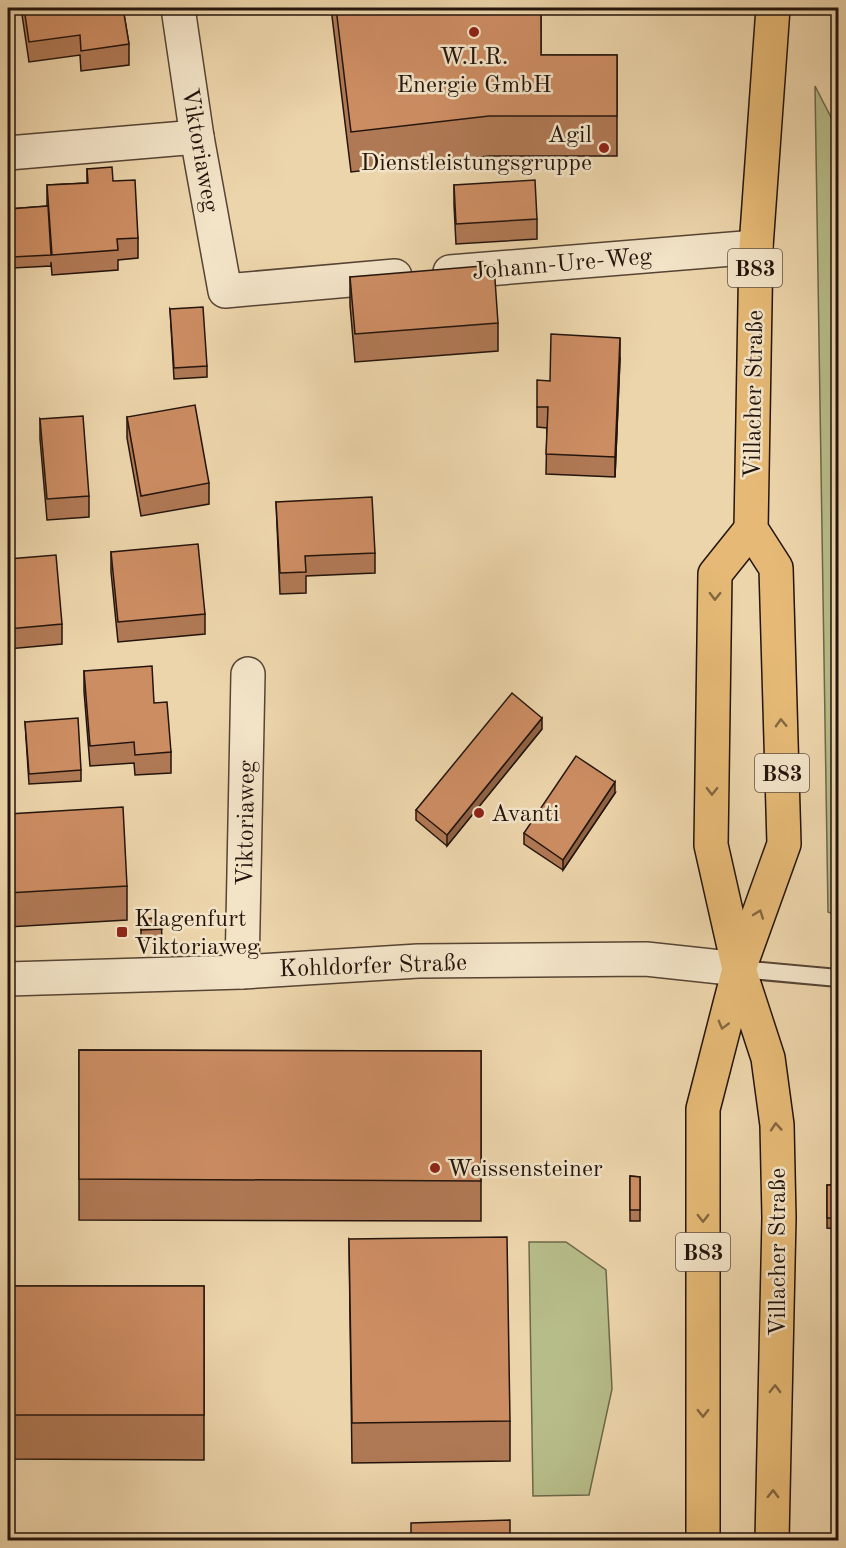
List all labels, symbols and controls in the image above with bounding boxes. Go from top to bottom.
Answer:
marker: W.I.R. Energie GmbH [467,25,481,39]
place label: W.I.R. Energie GmbH [396,46,552,98]
street label: Viktoriaweg [176,86,222,214]
place label: Agil Dienstleistungsgruppe [360,124,592,176]
marker: Agil Dienstleistungsgruppe [597,141,611,155]
street label: Johann-Ure-Weg [471,245,653,285]
road number: B83 [728,249,782,287]
street label: Villacher Straße [742,310,768,478]
one-way arrow [709,592,721,601]
one-way arrow [774,719,787,728]
road number: B83 [755,754,809,792]
street label: Viktoriaweg [234,760,260,886]
one-way arrow [706,787,718,796]
place label: Avanti [491,803,559,827]
marker: Avanti [472,806,486,820]
place label: Klagenfurt Viktoriaweg [134,908,260,960]
one-way arrow [751,909,764,920]
marker: Klagenfurt Viktoriaweg [115,925,129,939]
street label: Kohldorfer Straße [279,952,467,982]
one-way arrow [718,1019,730,1030]
one-way arrow [770,1122,783,1131]
place label: Weissensteiner [447,1158,603,1182]
marker: Weissensteiner [428,1161,442,1175]
street label: Villacher Straße [767,1168,791,1336]
one-way arrow [697,1213,709,1222]
road number: B83 [676,1233,730,1271]
one-way arrow [769,1385,781,1394]
one-way arrow [697,1408,709,1417]
one-way arrow [767,1490,780,1499]

